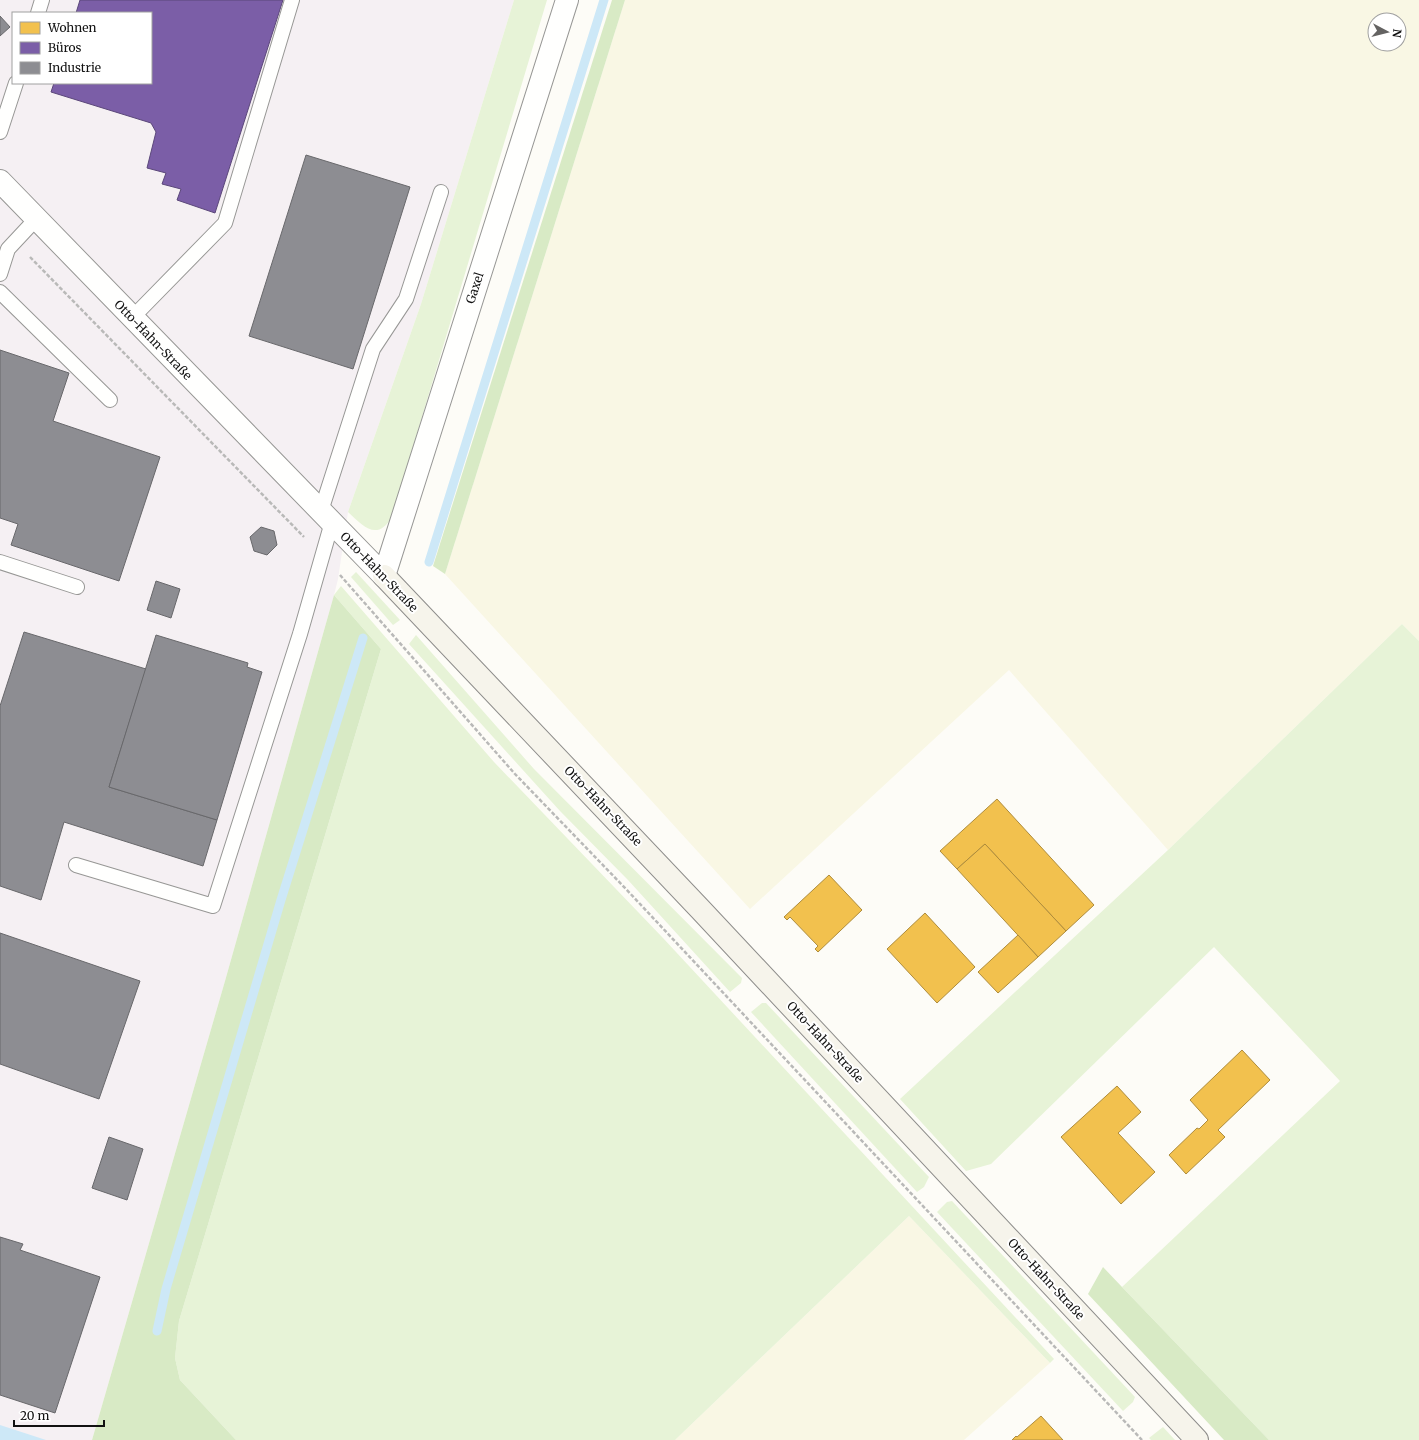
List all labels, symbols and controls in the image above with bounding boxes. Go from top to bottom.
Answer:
legend [12,12,152,84]
north arrow [1367,12,1407,52]
text: Wohnen [47,20,96,35]
text: N [1389,28,1404,39]
text: Büros [48,40,82,55]
text: Industrie [48,60,101,75]
street label: Gaxel [462,270,487,305]
street label: Otto-Hahn-Straße [111,297,195,383]
street label: Otto-Hahn-Straße [337,529,421,615]
street label: Otto-Hahn-Straße [561,763,645,849]
street label: Otto-Hahn-Straße [784,998,867,1085]
street label: Otto-Hahn-Straße [1005,1235,1088,1322]
scale bar [14,1402,104,1428]
text: 20 m [20,1408,49,1423]

